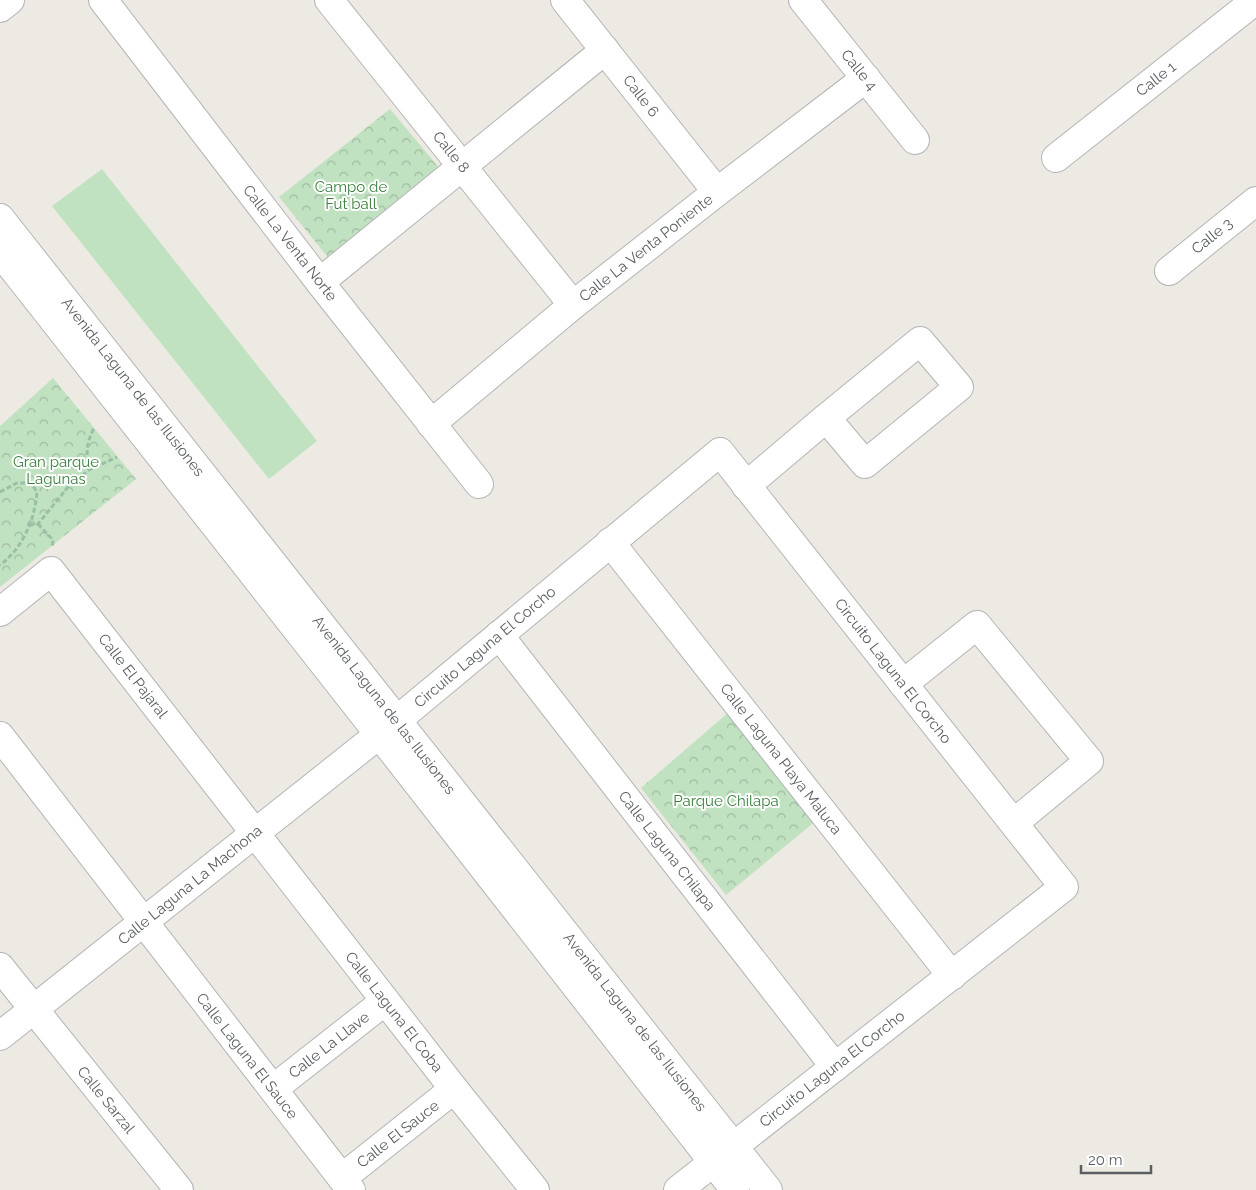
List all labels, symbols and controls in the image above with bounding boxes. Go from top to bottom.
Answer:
street label: Calle 4 [837,46,881,94]
street label: Calle 1 [1132,57,1180,100]
street label: Calle 6 [619,71,663,121]
street label: Calle 8 [429,128,473,176]
park label: Campo de Fut ball [315,178,387,213]
street label: Calle La Venta Norte [239,181,341,305]
street label: Calle La Venta Poniente [576,190,716,306]
street label: Calle 3 [1188,214,1236,258]
street label: Avenida Laguna de las Ilusiones [58,294,208,480]
park label: Gran parque Lagunas [13,453,99,488]
street label: Circuito Laguna El Corcho [411,582,559,711]
street label: Circuito Laguna El Corcho [831,595,955,747]
street label: Avenida Laguna de las Ilusiones [309,612,459,798]
street label: Calle El Pajaral [94,630,172,723]
street label: Calle Laguna Playa Maluca [716,680,846,838]
street label: Calle Laguna Chilapa [615,788,719,914]
park label: Parque Chilapa [673,792,779,810]
street label: Calle Laguna La Machona [114,821,266,949]
street label: Avenida Laguna de las Ilusiones [560,929,710,1115]
street label: Calle Laguna El Coba [341,948,447,1076]
street label: Calle Laguna El Sauce [192,989,302,1123]
street label: Circuito Laguna El Corcho [756,1007,908,1131]
street label: Calle La Llave [285,1008,373,1082]
street label: Calle Sarzal [73,1063,139,1138]
street label: Calle El Sauce [353,1096,443,1172]
scale bar [1081,1142,1151,1174]
text: 20 m [1088,1151,1123,1169]

